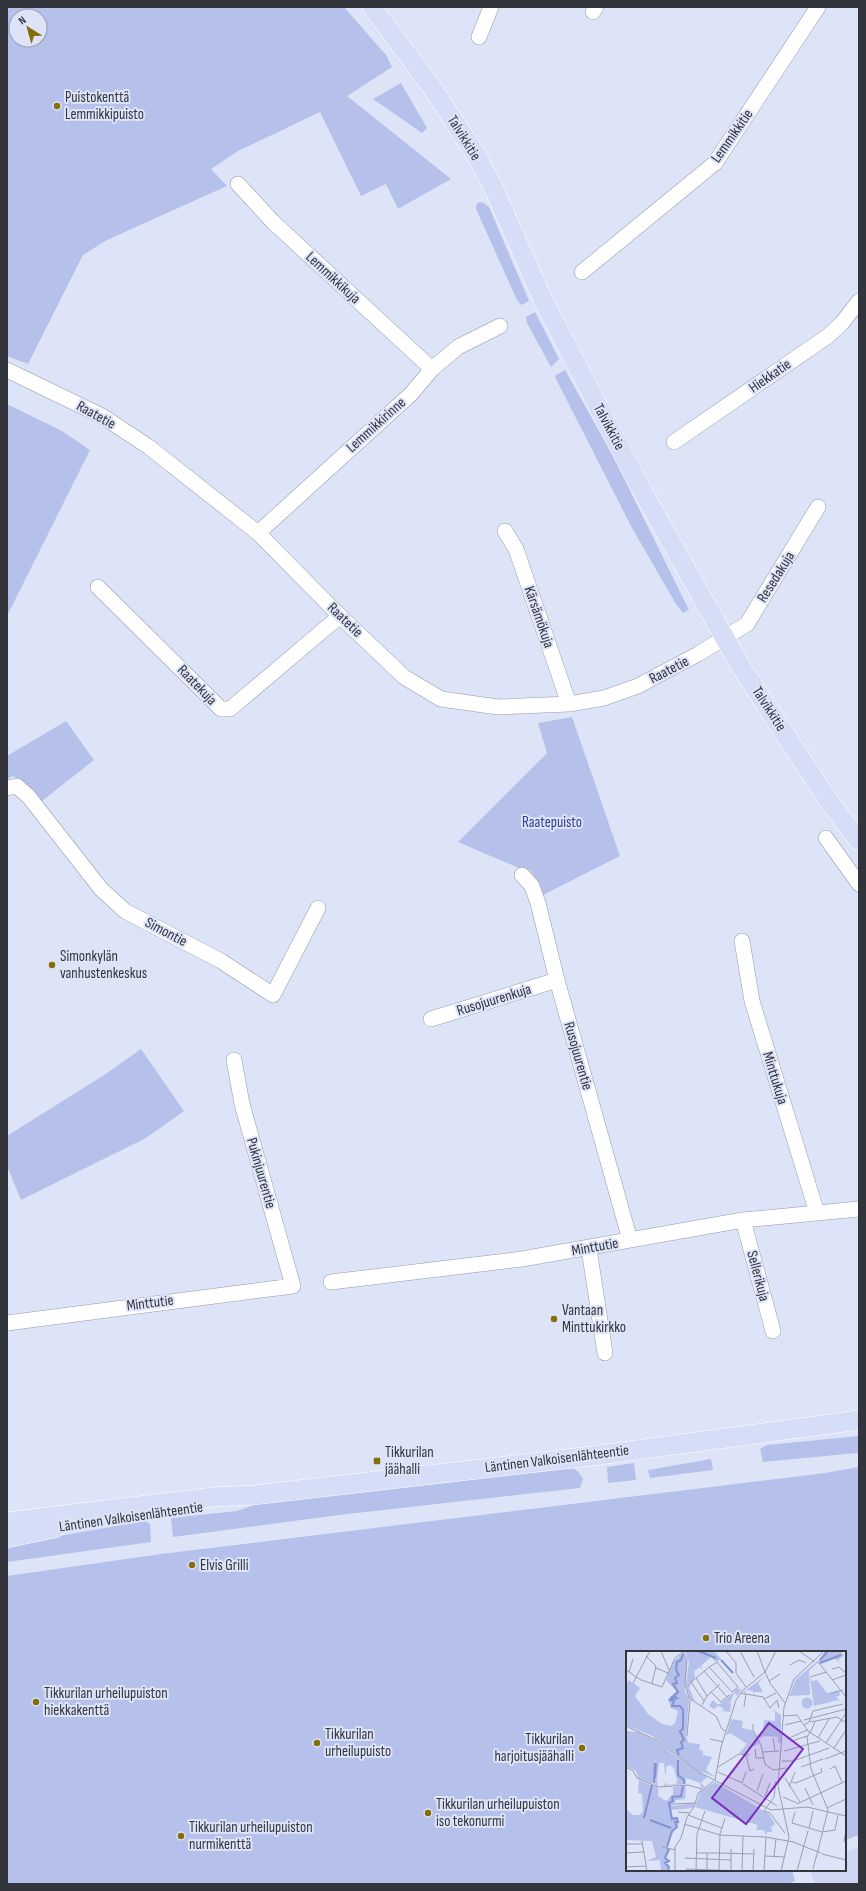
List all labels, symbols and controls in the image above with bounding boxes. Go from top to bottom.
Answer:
north arrow [8,8,48,48]
text: N [16,13,29,27]
place label: Puistokenttä Lemmikkipuisto [65,88,144,124]
marker: Puistokenttä Lemmikkipuisto [52,101,62,111]
street label: Lemmikkitie [707,106,757,166]
street label: Talvikkitie [443,112,485,164]
street label: Lemmikkikuja [302,248,365,308]
street label: Hiekkatie [745,355,795,397]
street label: Lemmikkirinne [342,393,410,457]
street label: Raatetie [73,396,119,434]
street label: Talvikkitie [589,401,629,453]
street label: Resedakuja [753,548,799,606]
street label: Kärsämökuja [520,584,558,651]
street label: Raatetie [323,599,367,641]
street label: Raatetie [646,652,692,688]
street label: Raatekuja [173,661,221,709]
street label: Talvikkitie [747,683,791,735]
park label: Raatepuisto [522,813,582,832]
street label: Simontie [142,913,190,951]
place label: Simonkylän vanhustenkeskus [60,947,147,983]
marker: Simonkylän vanhustenkeskus [47,960,57,970]
street label: Rusojuurenkuja [454,980,534,1020]
street label: Rusojuurentie [559,1020,597,1092]
street label: Minttukuja [758,1049,792,1107]
street label: Pukinjuurentie [242,1135,280,1211]
street label: Minttutie [570,1234,620,1260]
street label: Sellerikuja [742,1249,774,1304]
street label: Minttutie [126,1291,174,1315]
place label: Vantaan Minttukirkko [562,1301,626,1337]
marker: Vantaan Minttukirkko [549,1314,559,1324]
street label: Läntinen Valkoisenlähteentie [484,1441,630,1477]
place label: Tikkurilan jäähalli [384,1443,434,1479]
marker: Tikkurilan jäähalli [372,1456,382,1466]
street label: Läntinen Valkoisenlähteentie [58,1497,204,1537]
place label: Elvis Grilli [200,1556,249,1575]
marker: Elvis Grilli [187,1560,197,1570]
place label: Trio Areena [714,1629,770,1648]
marker: Trio Areena [701,1633,711,1643]
inset map [626,1651,846,1871]
place label: Tikkurilan urheilupuiston hiekkakenttä [44,1684,168,1720]
marker: Tikkurilan urheilupuiston hiekkakenttä [31,1697,41,1707]
place label: Tikkurilan urheilupuisto [325,1725,391,1761]
place label: Tikkurilan harjoitusjäähalli [494,1730,574,1766]
marker: Tikkurilan urheilupuisto [312,1738,322,1748]
marker: Tikkurilan harjoitusjäähalli [577,1743,587,1753]
place label: Tikkurilan urheilupuiston iso tekonurmi [436,1795,560,1831]
marker: Tikkurilan urheilupuiston iso tekonurmi [423,1808,433,1818]
place label: Tikkurilan urheilupuiston nurmikenttä [189,1818,313,1854]
marker: Tikkurilan urheilupuiston nurmikenttä [176,1831,186,1841]

